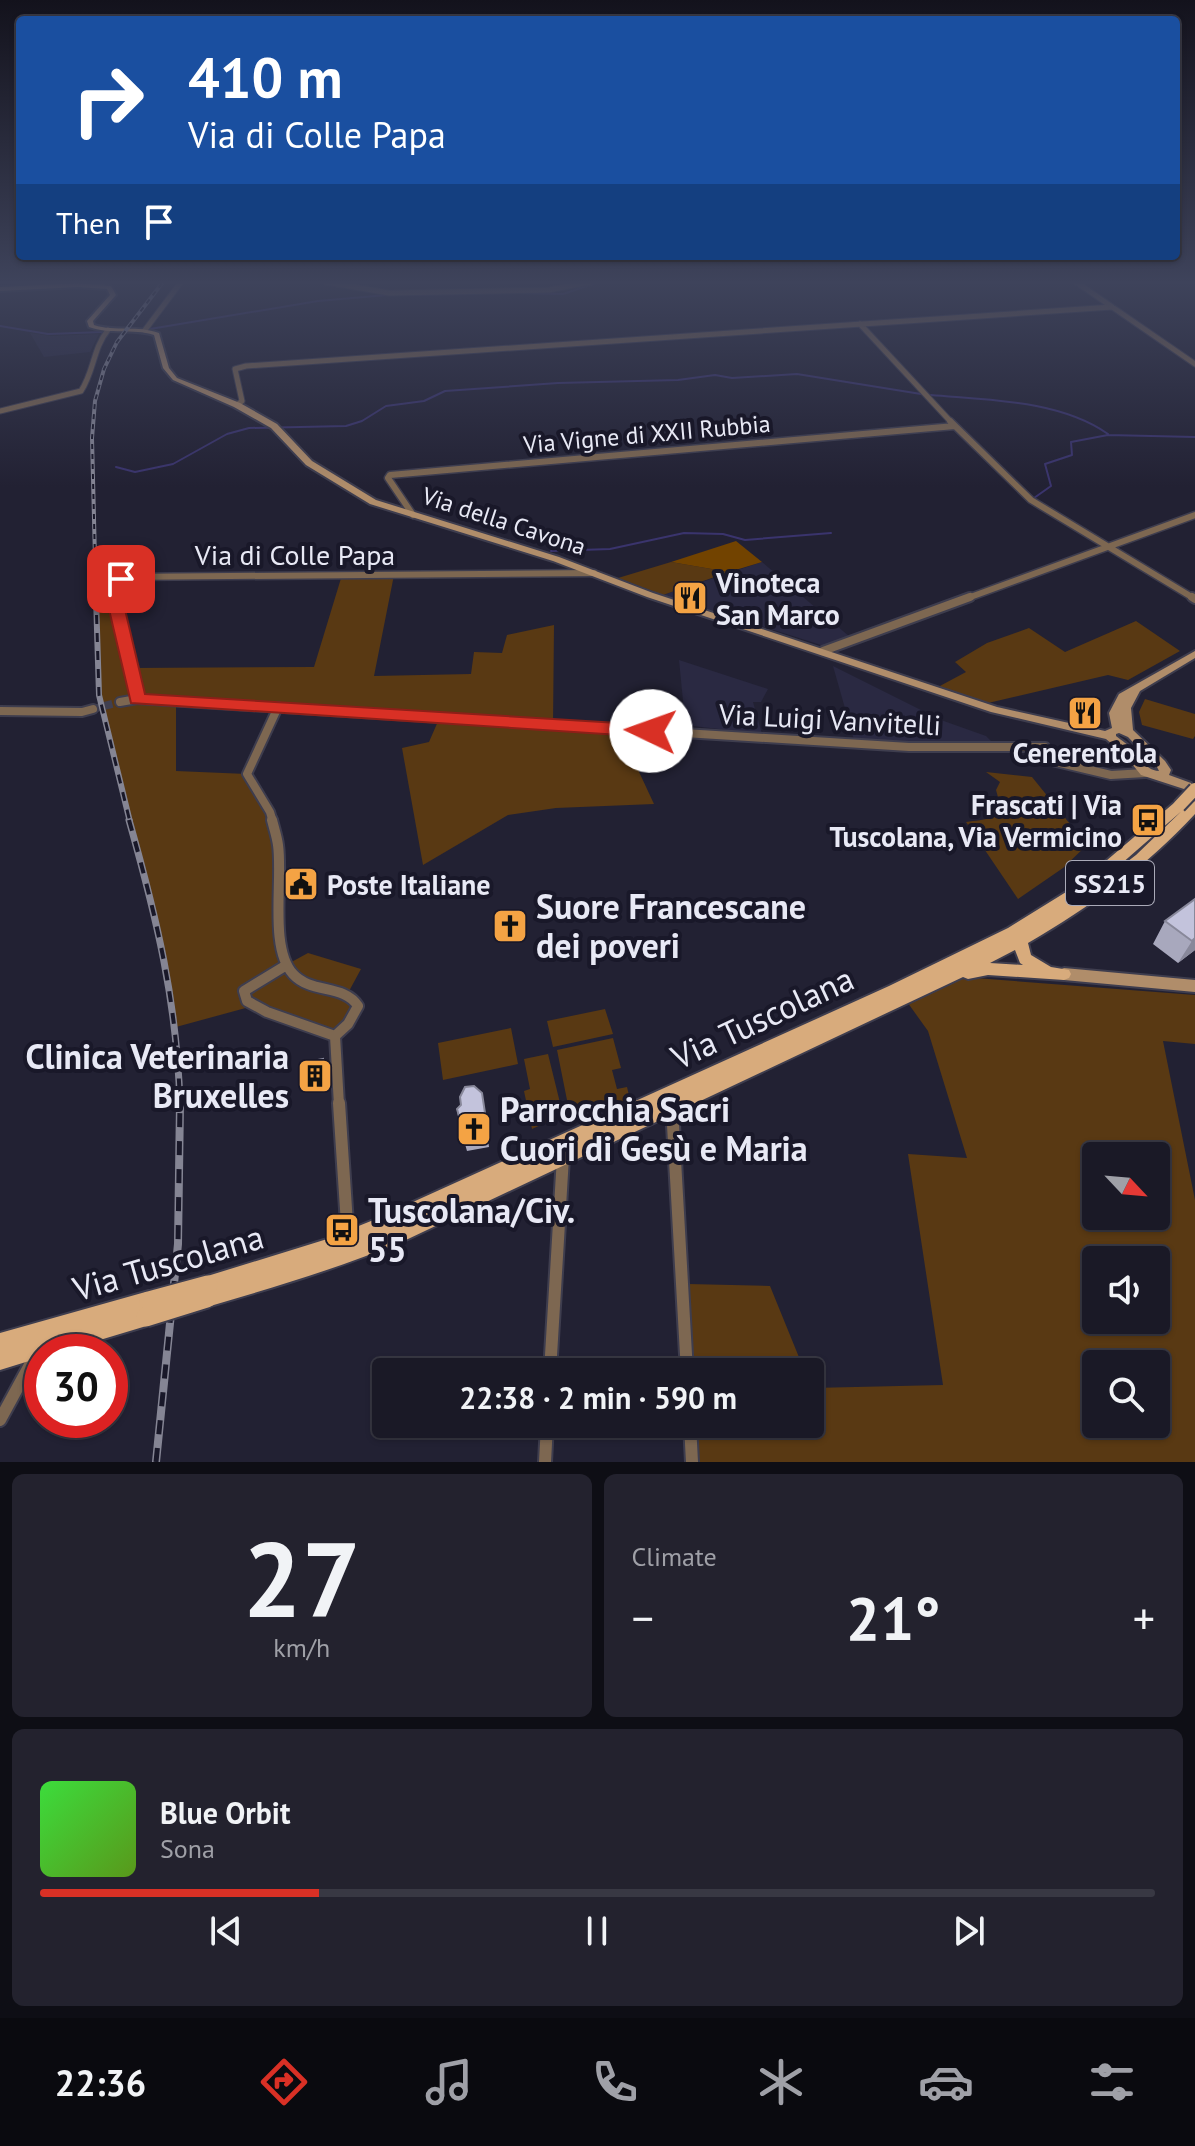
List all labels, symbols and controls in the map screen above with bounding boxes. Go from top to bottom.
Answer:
text: 410 m [188,41,343,113]
icon: right [56,48,160,152]
text: Via di Colle Papa [188,111,446,158]
icon: arrive [137,200,181,244]
text: Then [56,203,121,242]
street label: Via Vigne di XXII Rubbia [521,408,772,460]
street label: Via della Cavona [417,480,590,562]
street label: Via di Colle Papa [194,536,395,573]
pin [87,545,155,613]
icon: arrive [99,557,143,601]
place label: Vinoteca San Marco [715,564,840,633]
restaurant icon: Vinoteca San Marco [671,579,709,617]
position arrow [609,689,693,773]
restaurant icon: Cenerentola [1066,694,1104,732]
street label: Via Luigi Vanvitelli [717,695,942,743]
place label: Cenerentola [1013,734,1157,771]
place label: Frascati | Via Tuscolana, Via Vermicino [829,786,1122,855]
bus stop icon: Frascati | Via Tuscolana, Via Vermicino [1129,801,1167,839]
road number: SS215 [1066,861,1154,905]
public building icon: Poste Italiane [282,865,320,903]
place label: Poste Italiane [327,866,491,903]
place label: Suore Francescane dei poveri [536,884,806,967]
church icon: Suore Francescane dei poveri [491,907,529,945]
street label: Via Tuscolana [663,956,860,1079]
place label: Clinica Veterinaria Bruxelles [25,1034,289,1117]
building icon: Clinica Veterinaria Bruxelles [296,1057,334,1095]
place label: Parrocchia Sacri Cuori di Gesù e Maria [500,1087,808,1170]
church icon: Parrocchia Sacri Cuori di Gesù e Maria [455,1110,493,1148]
north arrow [1082,1142,1170,1230]
map controls [1082,1142,1170,1438]
place label: Tuscolana/Civ. 55 [368,1188,575,1271]
bus stop icon: Tuscolana/Civ. 55 [323,1211,361,1249]
street label: Via Tuscolana [67,1214,268,1310]
button: sound [1082,1246,1170,1334]
speed limit sign: 30 [24,1334,128,1438]
button: search [1082,1350,1170,1438]
text: 22:38 · 2 min · 590 m [459,1378,737,1417]
text: 27 [243,1511,361,1646]
text: Climate [632,1540,717,1573]
text: 21° [846,1579,940,1657]
text: − [632,1589,654,1646]
text: + [1133,1589,1155,1646]
text: km/h [273,1631,330,1664]
text: Blue Orbit [160,1793,290,1832]
text: Sona [160,1832,215,1865]
icon: previous [204,1909,248,1953]
icon: pause [575,1909,619,1953]
icon: next [947,1909,991,1953]
icon: directions [256,2054,312,2110]
icon: music [421,2054,477,2110]
icon: phone [587,2054,643,2110]
icon: climate [753,2054,809,2110]
icon: car [918,2054,974,2110]
icon: filters [1084,2054,1140,2110]
text: 22:36 [55,2059,146,2106]

